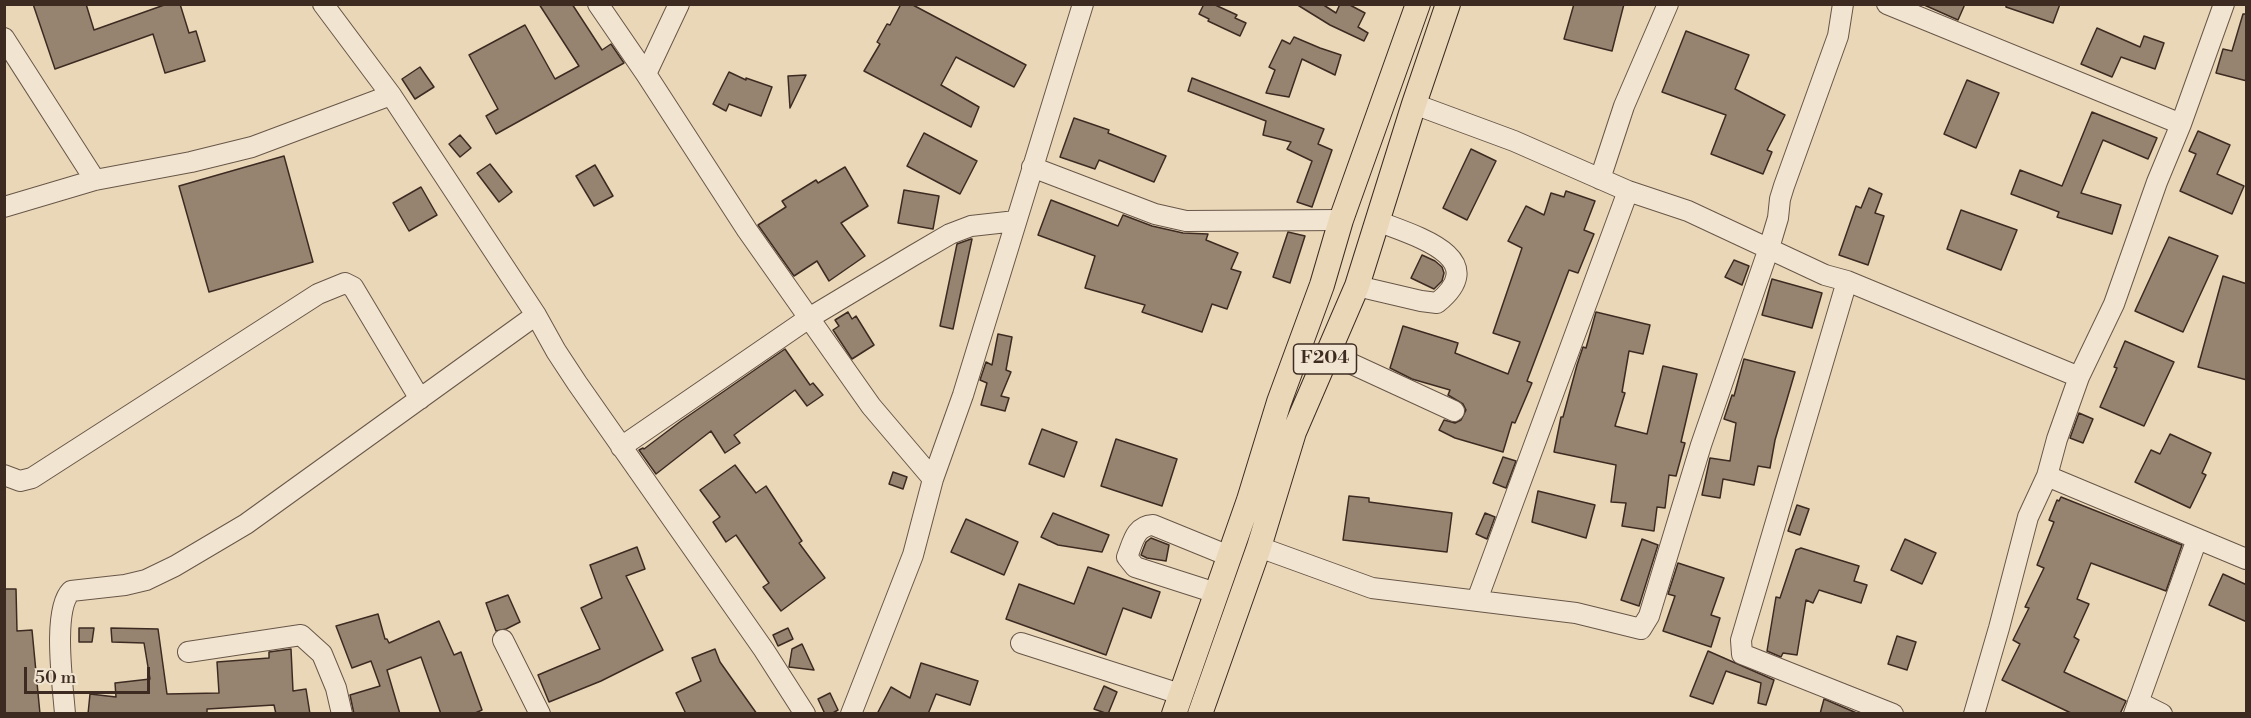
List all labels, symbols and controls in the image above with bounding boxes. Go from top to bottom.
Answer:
road number: F204 [1294,344,1356,374]
scale bar [27,655,153,693]
text: 50 m [35,666,76,689]

